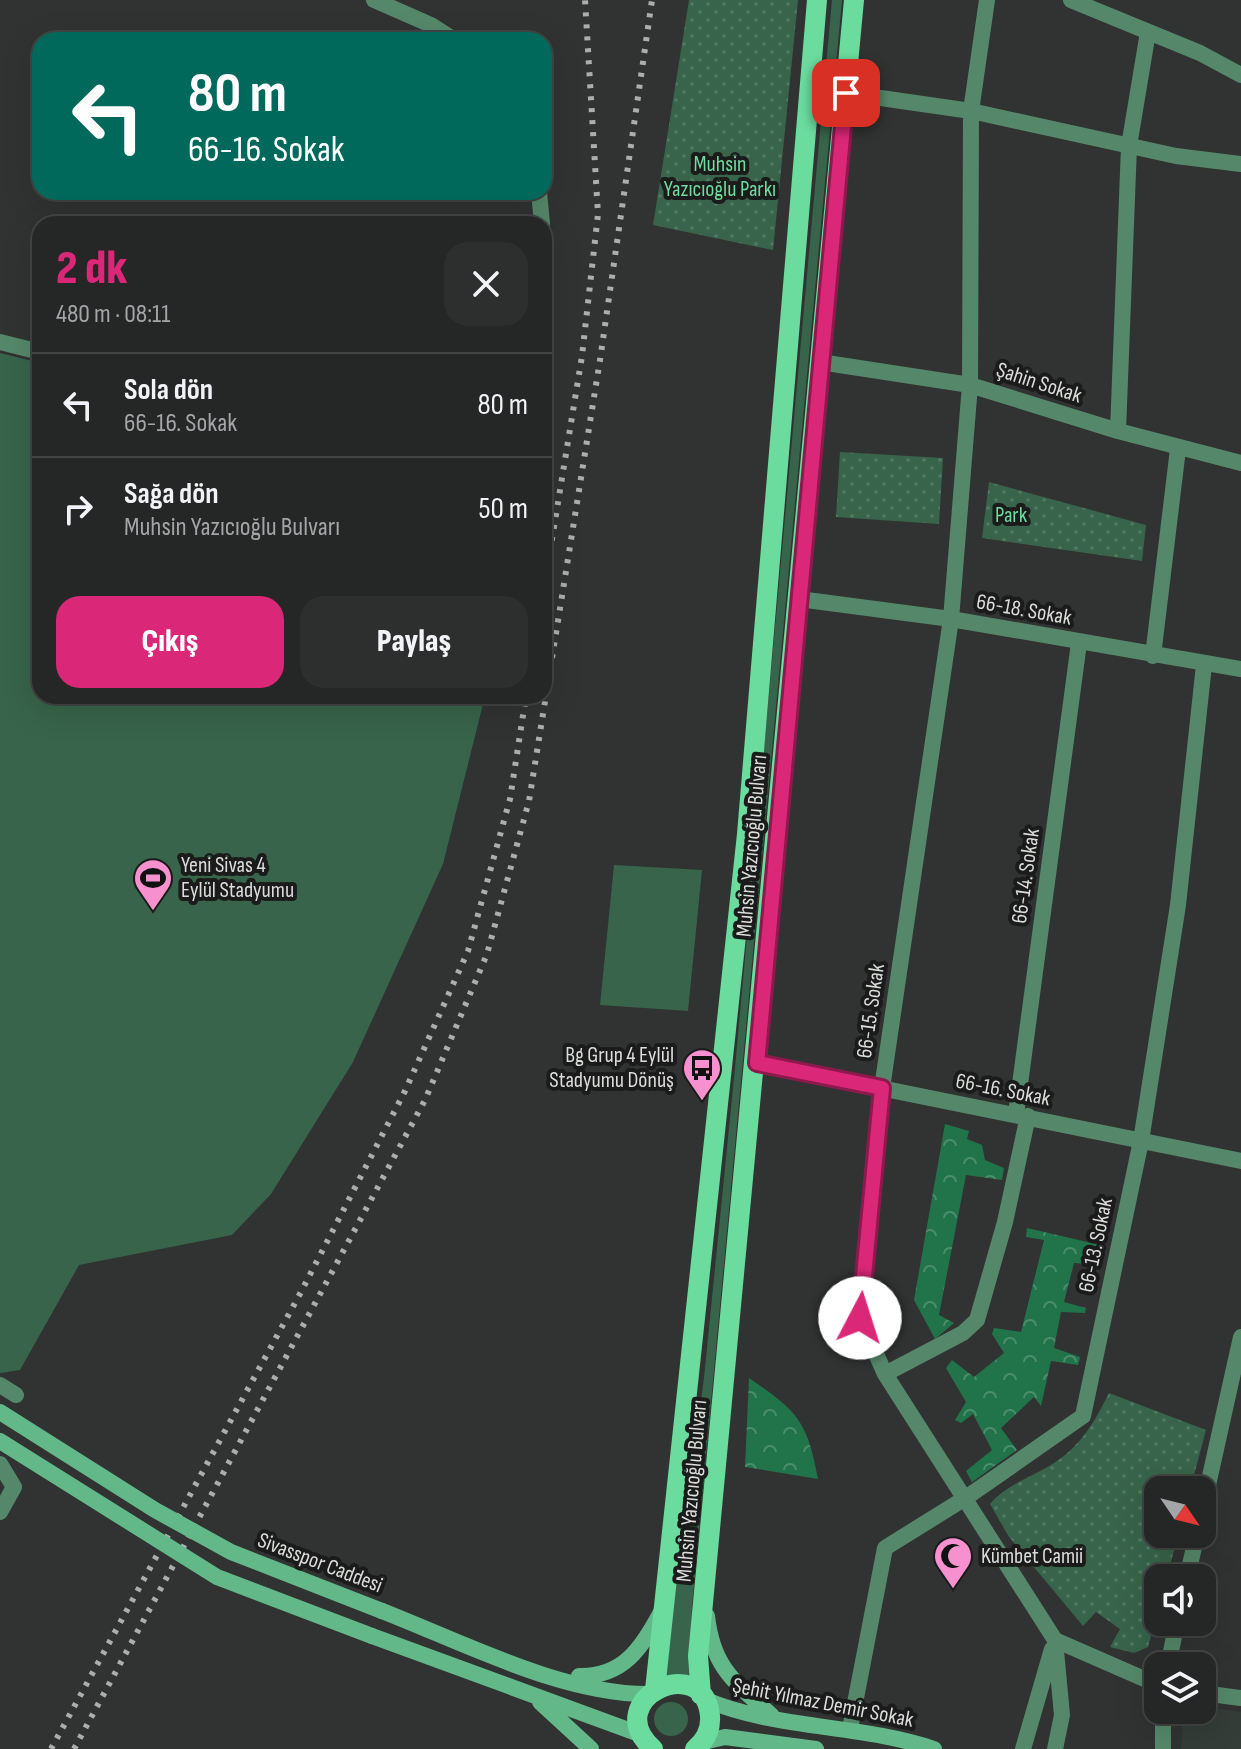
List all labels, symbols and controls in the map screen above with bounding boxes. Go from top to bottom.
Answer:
pin [812,59,880,127]
text: 80 m [188,61,287,128]
icon: left [56,64,160,168]
icon: arrive [824,71,868,115]
text: 66-16. Sokak [188,129,345,172]
park label: Muhsin Yazıcıoğlu Parkı [664,151,776,203]
text: 2 dk [56,240,127,297]
button: close [444,242,528,326]
text: 480 m · 08:11 [56,299,170,330]
street label: Şahin Sokak [993,357,1086,410]
text: Sola dön [124,372,213,408]
icon: left [56,383,100,427]
text: 80 m [477,387,528,423]
text: 66-16. Sokak [124,408,237,439]
text: Sağa dön [124,476,219,512]
icon: right [56,487,100,531]
text: 50 m [479,491,528,527]
park label: Park [995,502,1028,529]
text: Muhsin Yazıcıoğlu Bulvarı [124,512,340,543]
street label: 66-18. Sokak [974,588,1074,632]
button: Çıkış [56,596,284,688]
button: Paylaş [300,596,528,688]
street label: Muhsin Yazıcıoğlu Bulvarı [731,754,773,938]
street label: 66-14. Sokak [1006,826,1046,925]
place label: Yeni Sivas 4 Eylül Stadyumu [181,852,294,904]
sports icon: Yeni Sivas 4 Eylül Stadyumu [132,857,174,912]
street label: 66-15. Sokak [851,961,891,1060]
place label: Bg Grup 4 Eylül Stadyumu Dönüş [549,1042,674,1094]
bus stop icon: Bg Grup 4 Eylül Stadyumu Dönüş [681,1047,723,1102]
street label: 66-16. Sokak [953,1068,1053,1112]
street label: 66-13. Sokak [1073,1195,1119,1295]
position arrow [818,1276,902,1360]
street label: Muhsin Yazıcıoğlu Bulvarı [671,1399,713,1583]
north arrow [1144,1476,1216,1548]
map controls [1144,1476,1216,1724]
street label: Sivasspor Caddesi [254,1527,386,1599]
mosque icon: Kümbet Camii [932,1535,974,1590]
place label: Kümbet Camii [981,1543,1083,1570]
button: sound [1144,1564,1216,1636]
button: layers [1144,1652,1216,1724]
street label: Şehit Yılmaz Demir Sokak [730,1672,916,1734]

